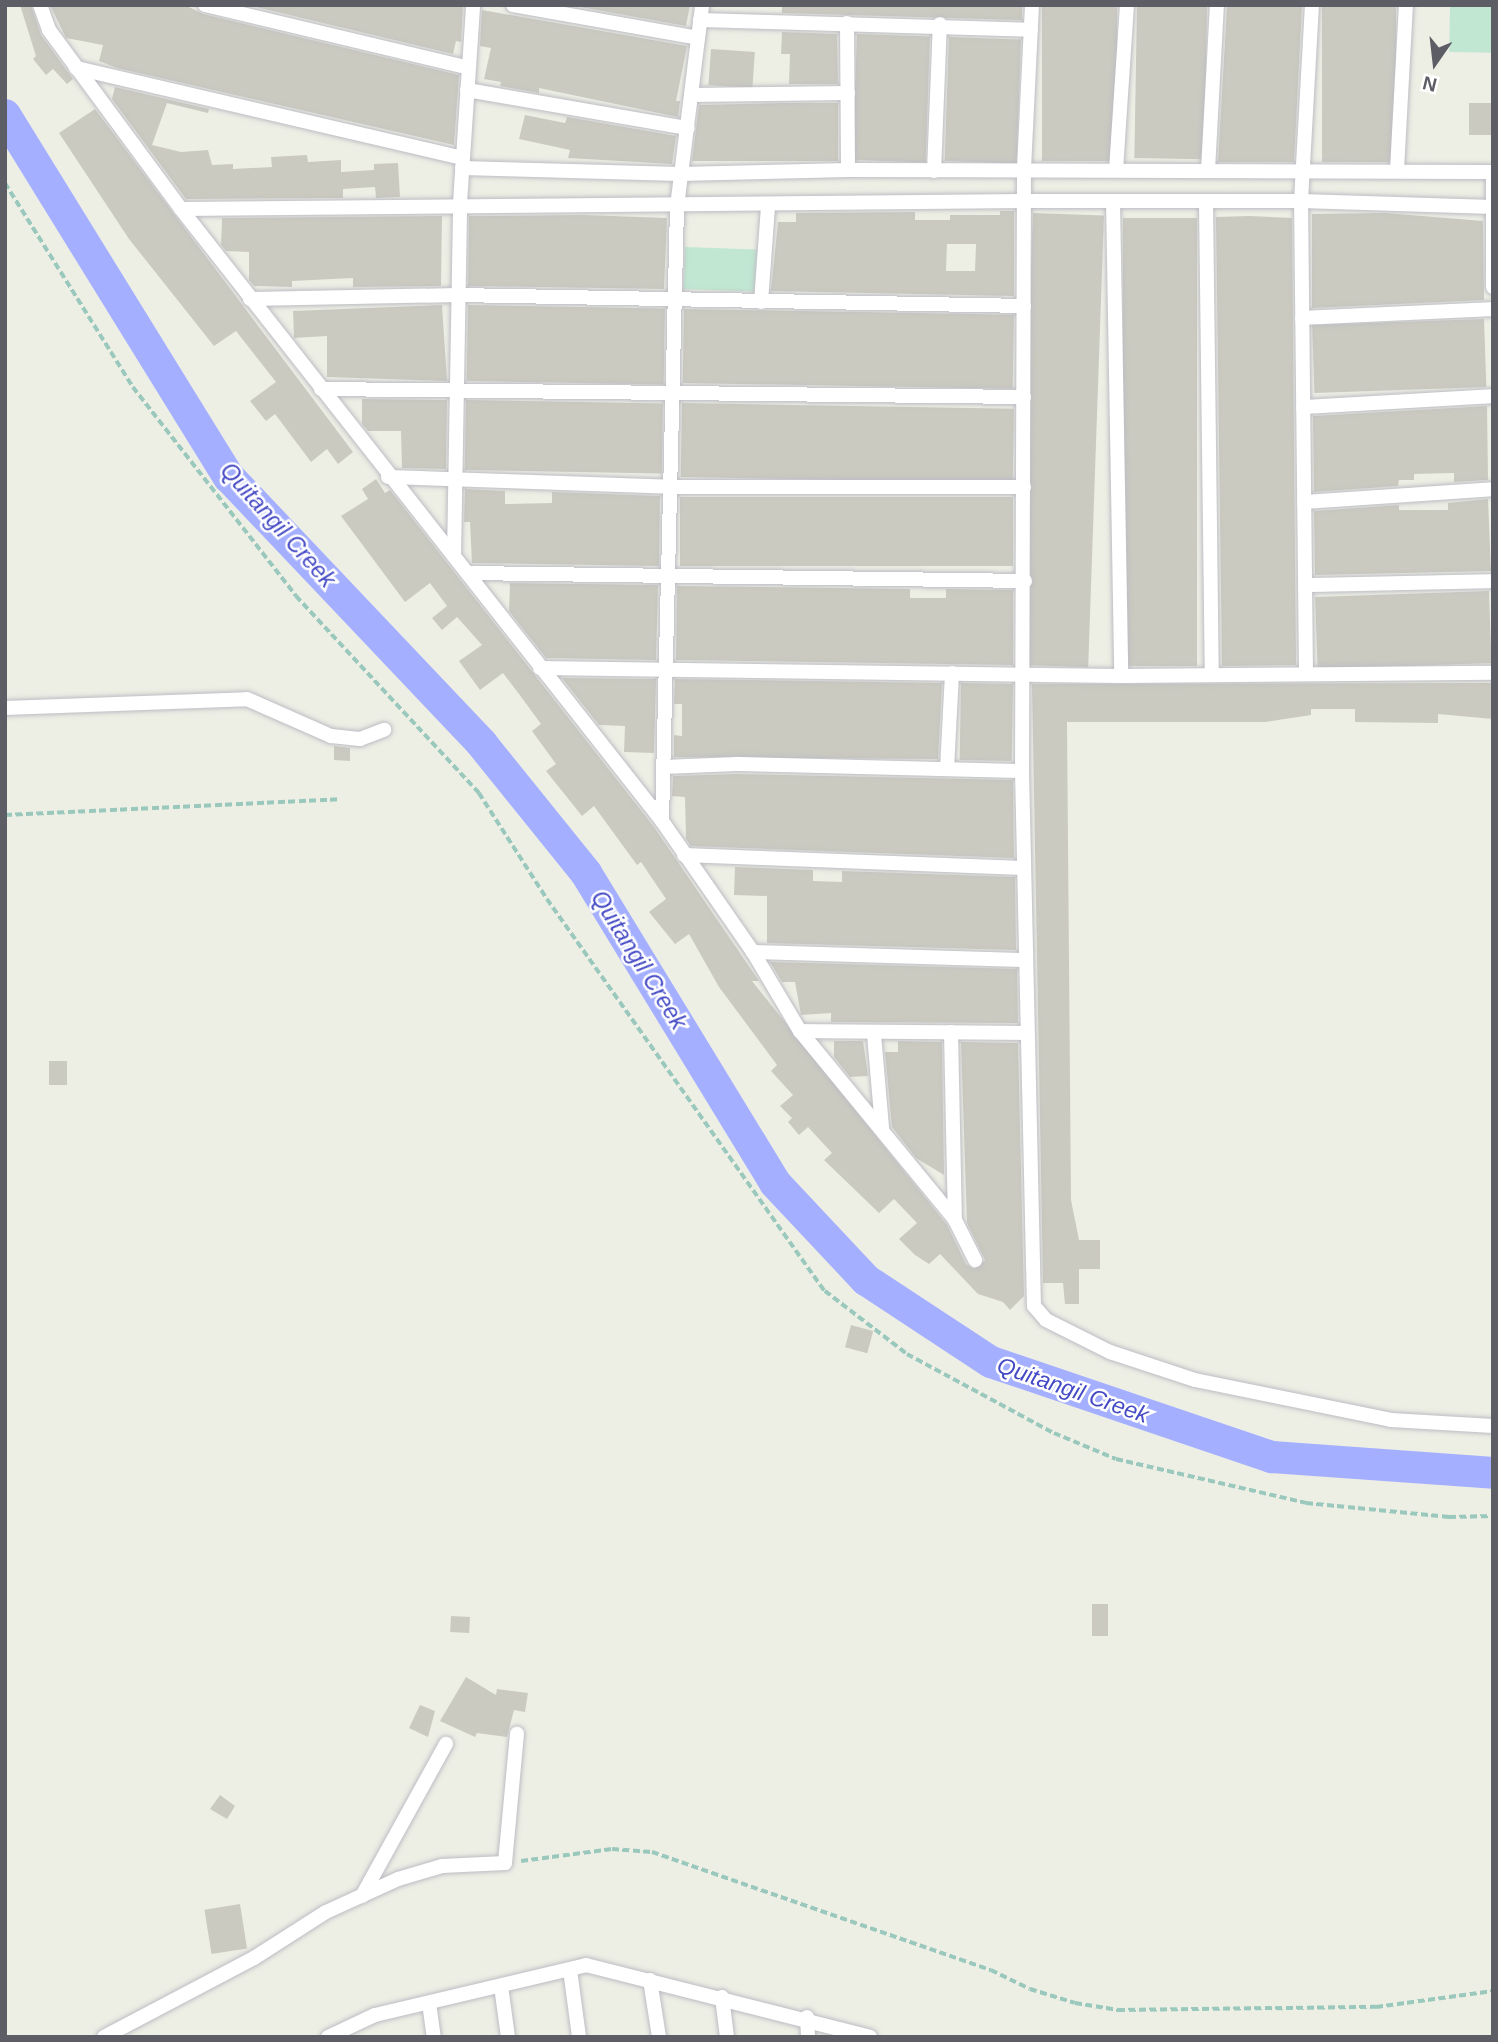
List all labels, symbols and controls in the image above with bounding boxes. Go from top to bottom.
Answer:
north arrow [1400,28,1470,98]
text: N [1421,72,1439,96]
water label: Quitangil Creek [215,457,341,593]
water label: Quitangil Creek [585,885,693,1035]
water label: Quitangil Creek [994,1351,1152,1429]

